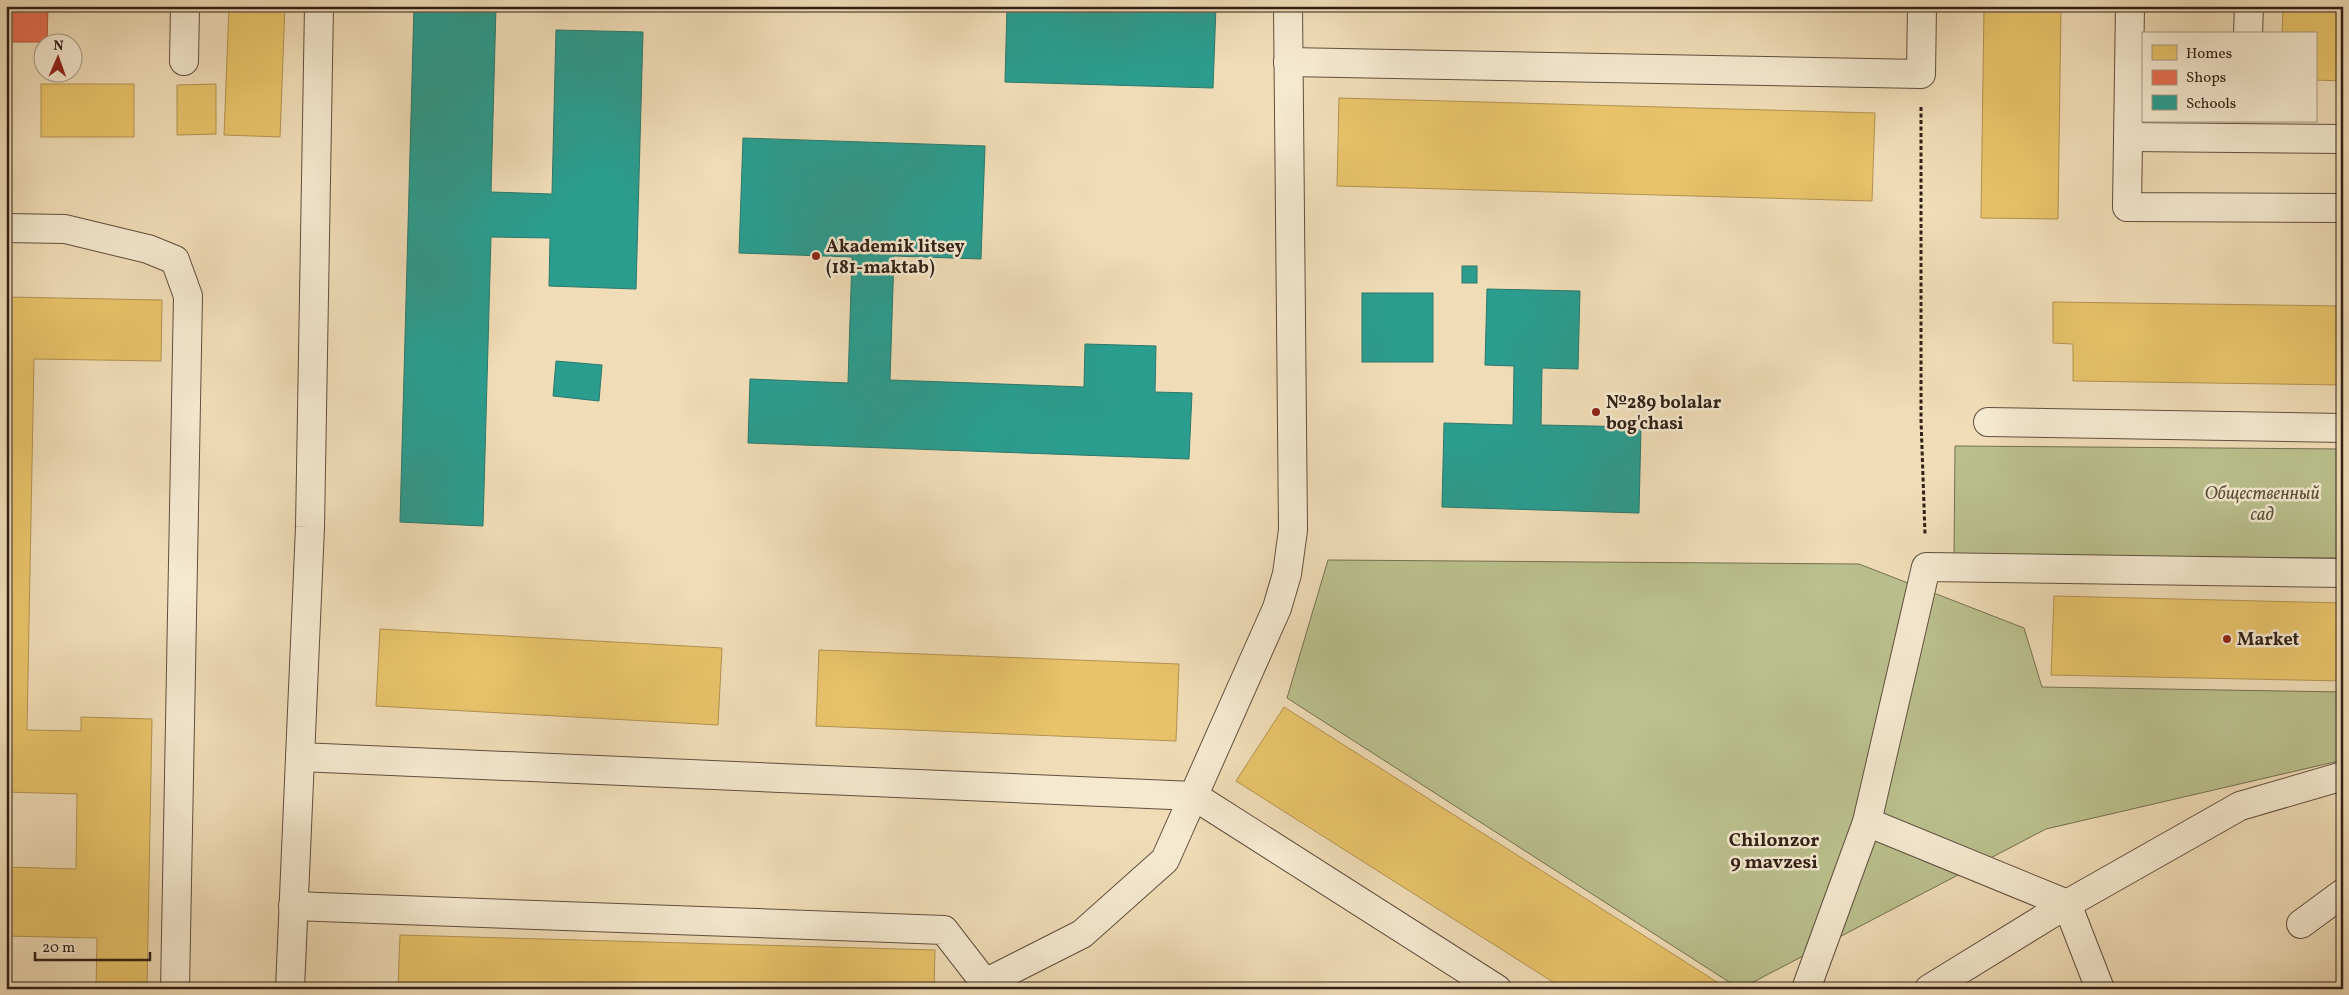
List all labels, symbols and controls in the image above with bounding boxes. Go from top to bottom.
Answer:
north arrow [32,32,82,82]
legend [2142,32,2316,122]
text: N [53,37,64,56]
text: Homes [2186,44,2232,65]
text: Shops [2186,68,2226,89]
text: Schools [2186,94,2236,115]
place label: Akademik litsey (181-maktab) [826,235,965,281]
marker: Akademik litsey (181-maktab) [810,250,822,262]
place label: №289 bolalar bog'chasi [1606,391,1722,437]
marker: №289 bolalar bog'chasi [1590,406,1602,418]
park label: Общественный сад [2204,482,2320,528]
place label: Market [2237,628,2300,653]
marker: Market [2221,633,2233,645]
district label: Chilonzor 9 mavzesi [1729,828,1819,876]
scale bar [35,930,150,962]
text: 20 m [42,938,75,959]

